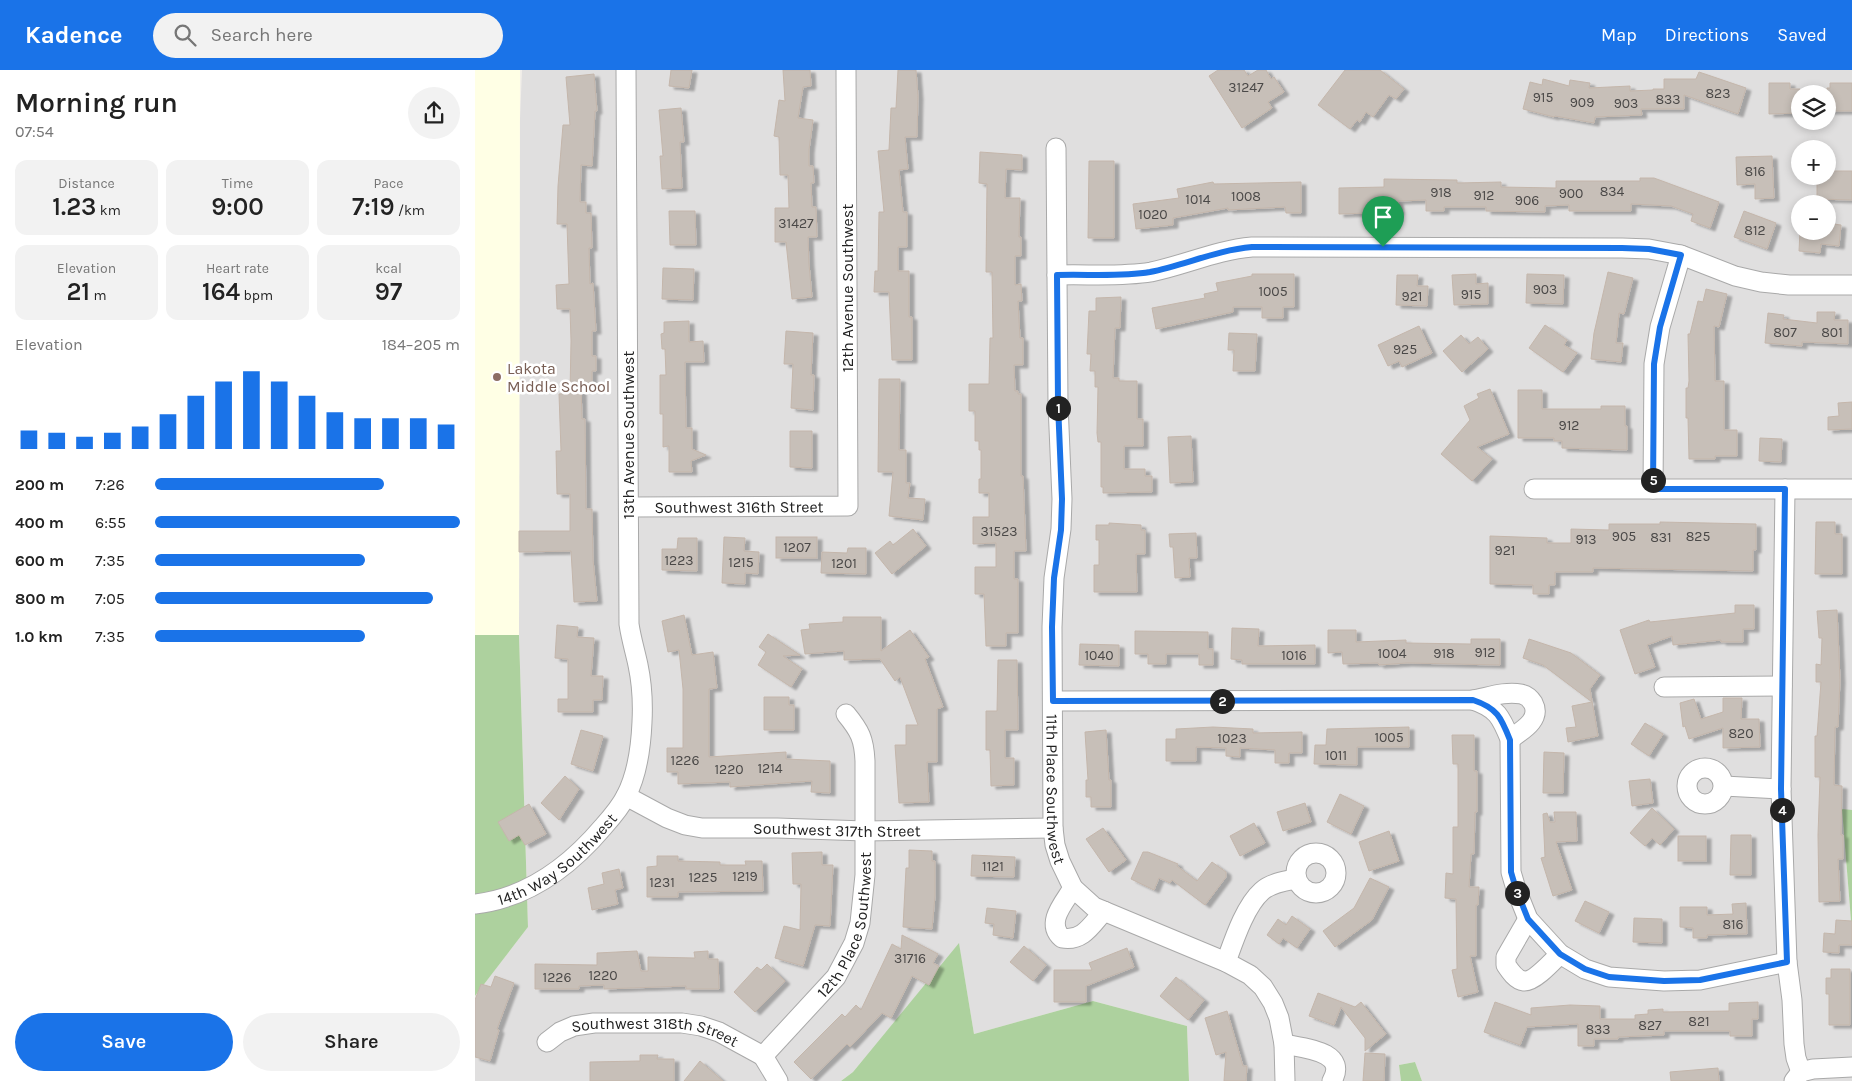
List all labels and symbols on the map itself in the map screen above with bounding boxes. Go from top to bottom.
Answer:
house number: 31247 [1228,79,1264,96]
house number: 823 [1706,85,1730,102]
house number: 915 [1533,89,1553,106]
house number: 833 [1655,91,1681,108]
house number: 909 [1570,94,1594,111]
house number: 903 [1614,95,1638,112]
house number: 816 [1744,163,1766,180]
house number: 834 [1600,183,1625,200]
house number: 918 [1430,184,1452,201]
house number: 900 [1559,185,1583,202]
house number: 912 [1474,187,1494,204]
house number: 1008 [1231,188,1261,205]
house number: 1014 [1185,191,1211,208]
house number: 906 [1515,192,1539,209]
pin [1362,196,1404,247]
street label: 12th Avenue Southwest [838,204,857,372]
house number: 1020 [1138,206,1168,223]
house number: 31427 [778,215,814,232]
house number: 812 [1744,222,1766,239]
house number: 903 [1533,281,1557,298]
house number: 1005 [1258,283,1288,300]
house number: 915 [1461,286,1481,303]
house number: 921 [1402,288,1422,305]
house number: 807 [1773,324,1797,341]
house number: 801 [1821,324,1843,341]
house number: 925 [1393,341,1417,358]
street label: 13th Avenue Southwest [619,351,638,519]
place label: Lakota Middle School [507,359,610,396]
marker: Lakota Middle School [491,371,503,383]
pin: 1 [1045,396,1071,420]
house number: 912 [1559,417,1579,434]
pin: 5 [1641,468,1665,492]
street label: Southwest 316th Street [654,497,824,516]
house number: 31523 [980,523,1018,540]
house number: 905 [1612,528,1636,545]
house number: 825 [1686,528,1710,545]
house number: 831 [1650,529,1672,546]
house number: 913 [1575,531,1597,548]
house number: 1207 [783,539,811,556]
house number: 921 [1495,542,1515,559]
house number: 1223 [664,552,694,569]
house number: 1215 [728,554,754,571]
house number: 1201 [831,555,857,572]
house number: 912 [1475,644,1495,661]
house number: 1004 [1377,645,1407,662]
house number: 918 [1433,645,1455,662]
house number: 1040 [1084,647,1114,664]
house number: 1016 [1281,647,1307,664]
pin: 2 [1209,688,1235,714]
street label: 11th Place Southwest [1043,714,1070,866]
house number: 820 [1728,725,1754,742]
house number: 1005 [1374,729,1404,746]
house number: 1023 [1217,730,1247,747]
house number: 1011 [1325,747,1347,764]
house number: 1226 [671,752,699,769]
house number: 1214 [757,760,783,777]
house number: 1220 [714,761,744,778]
pin: 4 [1769,798,1795,822]
street label: 14th Way Southwest [495,809,621,909]
street label: Southwest 317th Street [753,819,921,841]
street label: 12th Place Southwest [813,852,875,1001]
house number: 1121 [982,858,1004,875]
house number: 1219 [732,868,758,885]
house number: 1225 [689,869,717,886]
house number: 1231 [649,874,675,891]
pin: 3 [1505,880,1529,906]
house number: 816 [1722,916,1744,933]
house number: 31716 [894,950,926,967]
house number: 1220 [588,967,618,984]
house number: 1226 [543,969,571,986]
house number: 821 [1688,1013,1710,1030]
street label: Southwest 318th Street [570,1014,742,1050]
house number: 827 [1638,1017,1662,1034]
house number: 833 [1585,1021,1611,1038]

